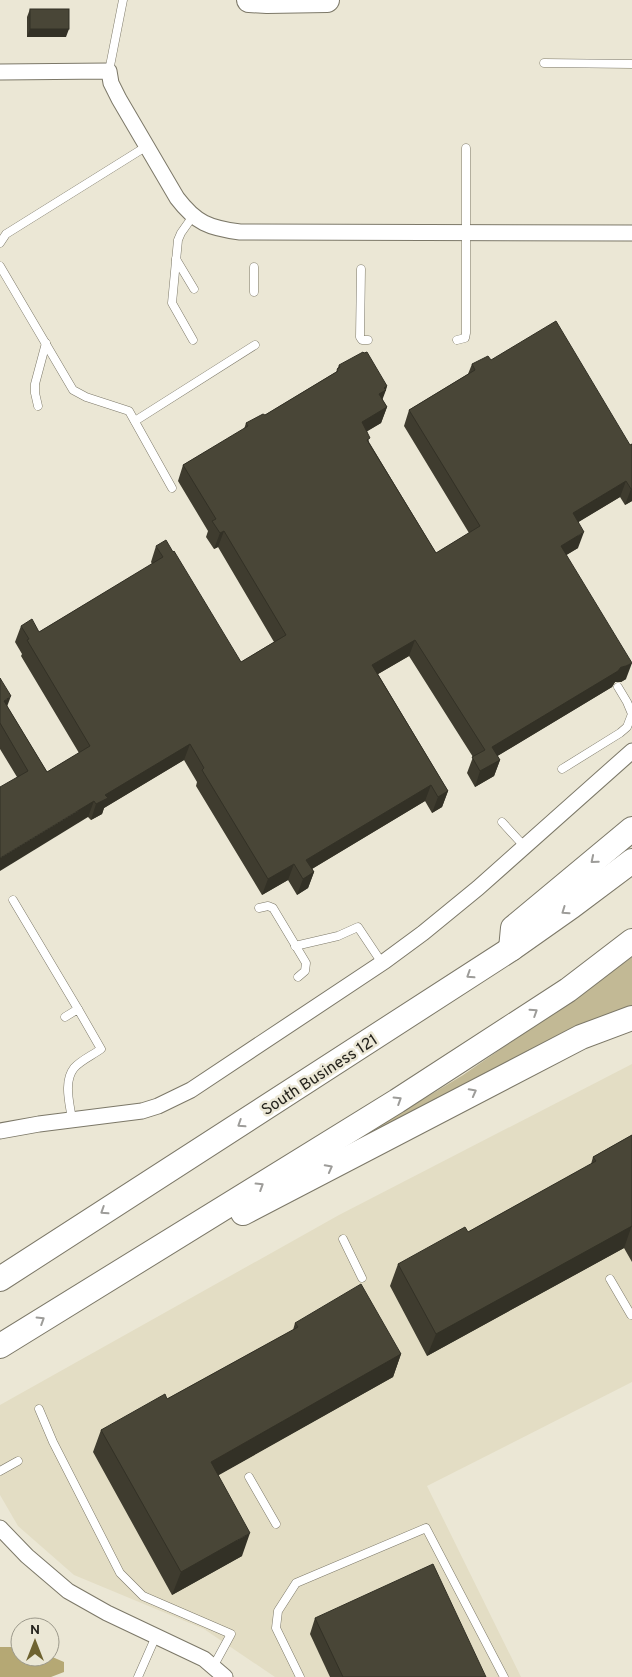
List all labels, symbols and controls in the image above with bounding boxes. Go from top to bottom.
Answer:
one-way arrow [591,855,600,864]
one-way arrow [561,905,571,914]
one-way arrow [466,969,475,979]
one-way arrow [529,1008,538,1018]
street label: South Business 121 [258,1031,382,1121]
one-way arrow [467,1088,476,1098]
one-way arrow [392,1097,401,1107]
one-way arrow [237,1117,246,1127]
one-way arrow [323,1164,332,1174]
one-way arrow [254,1182,263,1192]
one-way arrow [101,1205,110,1215]
one-way arrow [36,1317,45,1327]
north arrow [10,1617,60,1667]
text: N [30,1622,40,1639]

